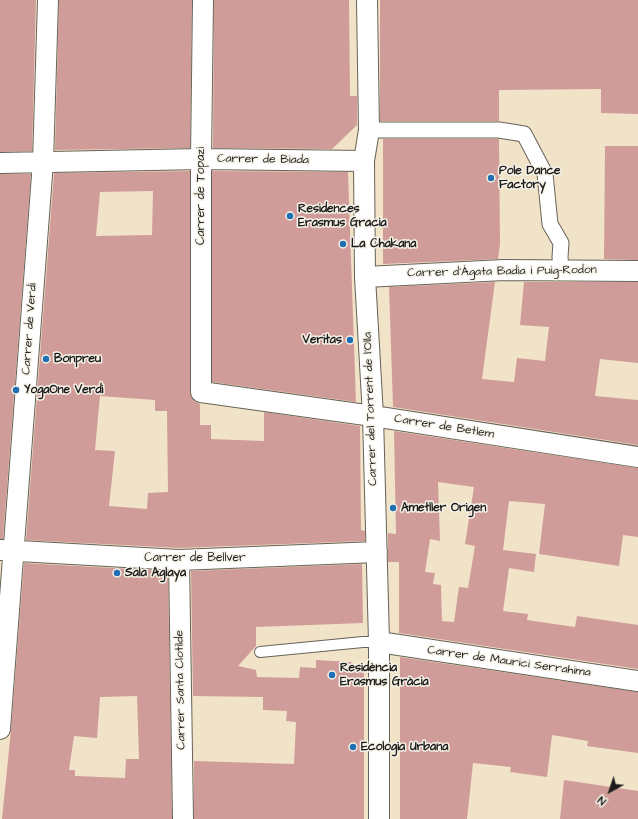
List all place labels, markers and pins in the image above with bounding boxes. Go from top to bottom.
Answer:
place label: Pole Dance Factory [499,164,561,192]
marker: Pole Dance Factory [486,173,496,183]
place label: Residences Erasmus Gracia [298,202,387,230]
marker: Residences Erasmus Gracia [285,211,295,221]
place label: La Chakana [351,237,416,251]
marker: La Chakana [338,239,348,249]
place label: Veritas [303,333,342,347]
marker: Veritas [345,335,355,345]
place label: Bonpreu [54,352,101,366]
marker: Bonpreu [41,354,51,364]
place label: YogaOne Verdi [24,383,103,397]
marker: YogaOne Verdi [11,385,21,395]
place label: Ametller Origen [401,501,486,515]
marker: Ametller Origen [388,503,398,513]
place label: Sala Aglaya [125,566,186,580]
marker: Sala Aglaya [112,568,122,578]
place label: Residència Erasmus Gràcia [340,661,429,689]
marker: Residència Erasmus Gràcia [327,670,337,680]
place label: Ecologia Urbana [361,740,448,754]
marker: Ecologia Urbana [348,742,358,752]

